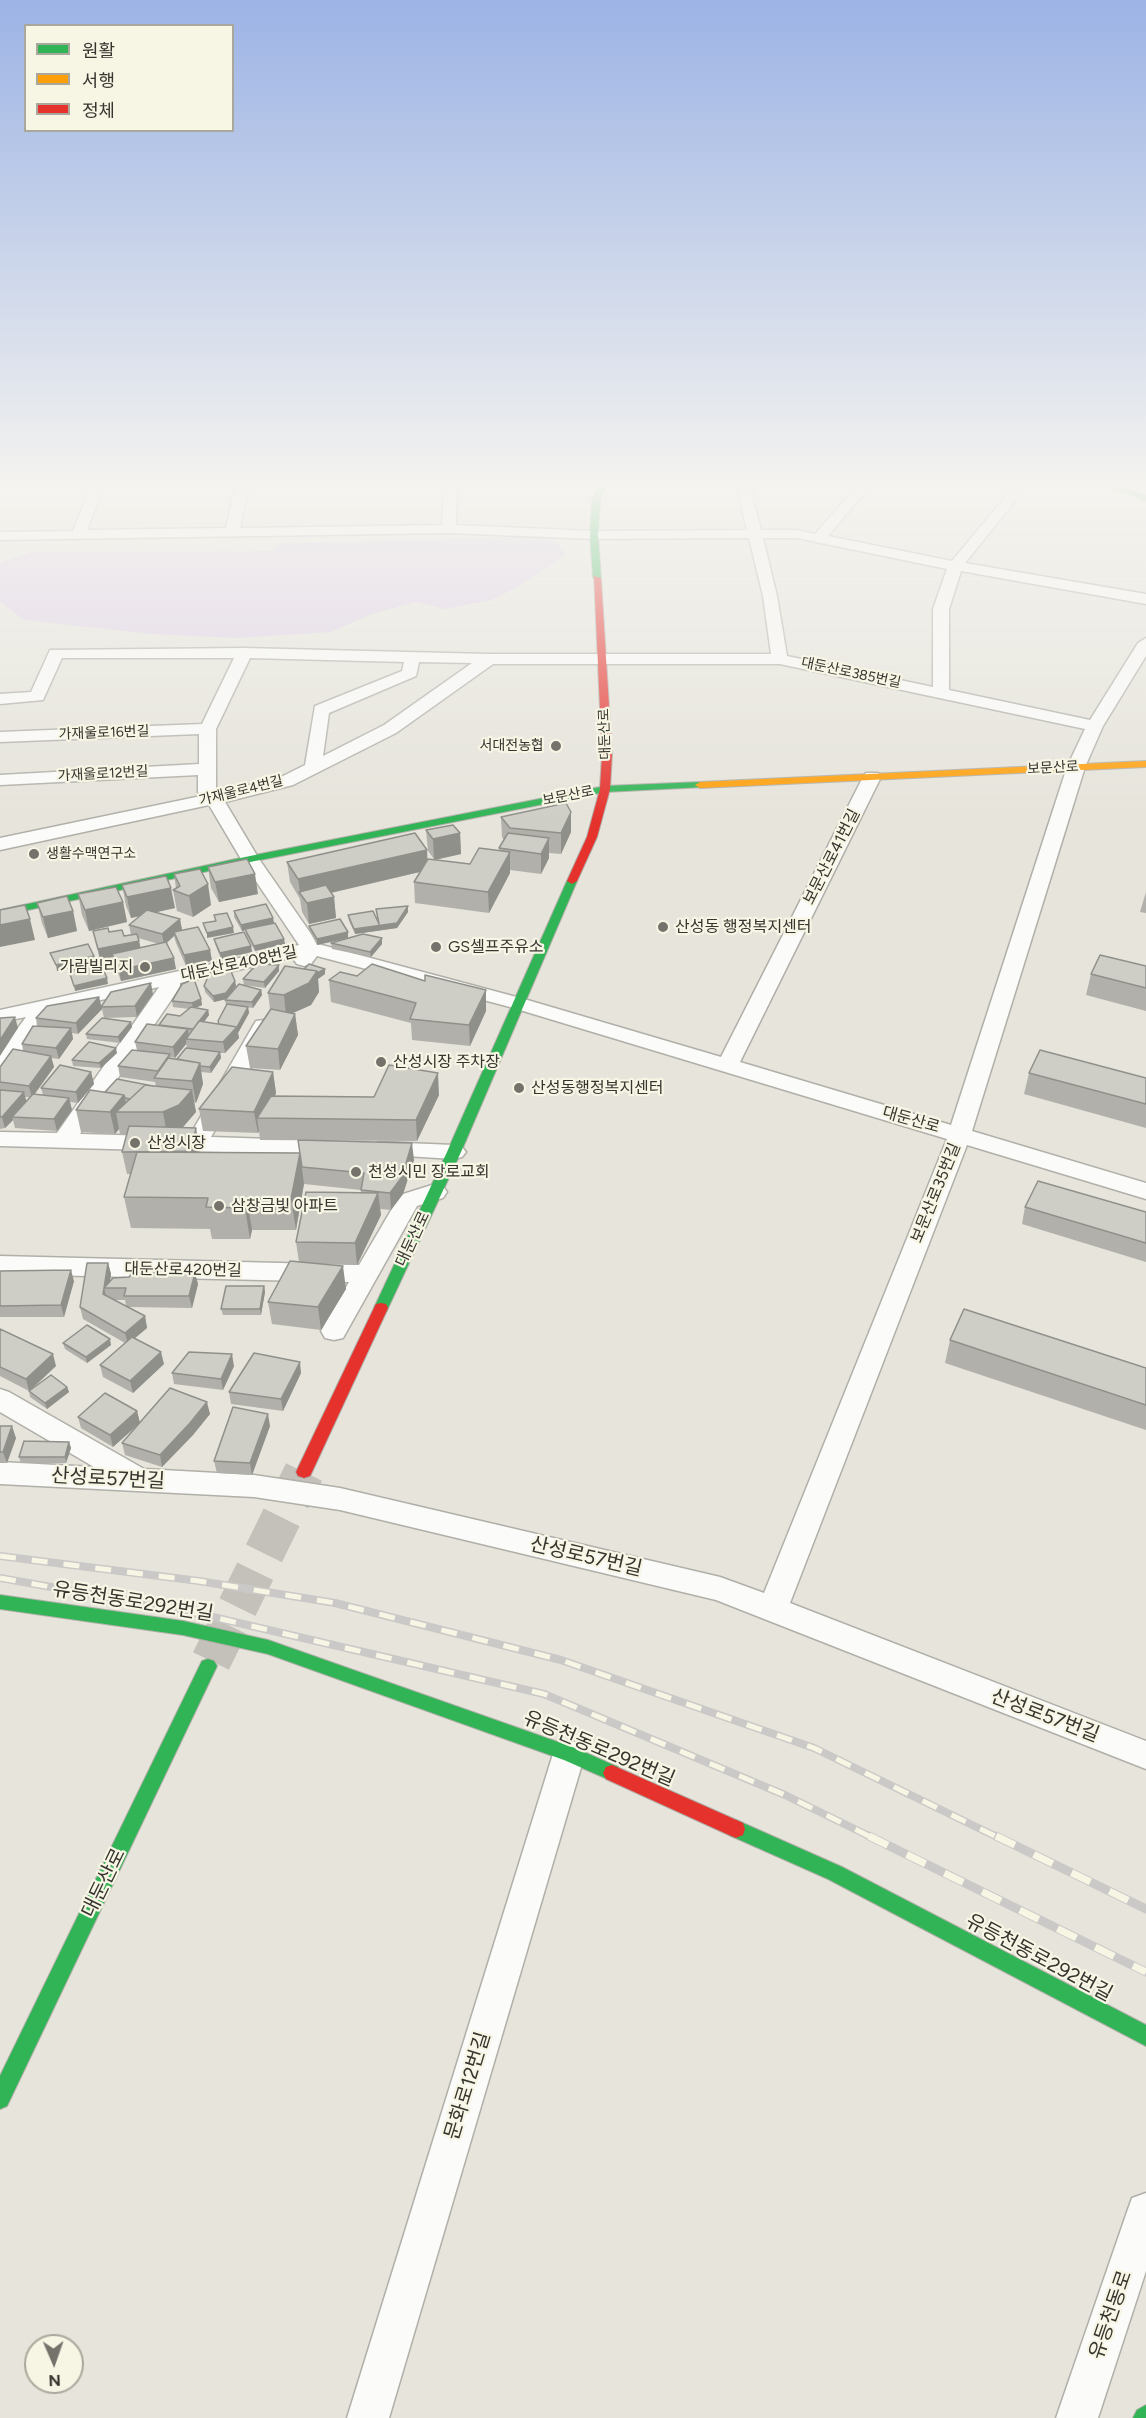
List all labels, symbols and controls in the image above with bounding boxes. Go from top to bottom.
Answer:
legend [24,24,234,132]
text: 원활 [82,40,115,62]
text: 서행 [82,70,115,92]
text: 정체 [82,100,115,122]
street label: 대둔산로385번길 [800,654,902,692]
street label: 대둔산로 [596,708,614,760]
street label: 가재울로16번길 [58,723,150,743]
place label: 서대전농협 [480,738,544,754]
marker: 서대전농협 [549,739,563,753]
street label: 보문산로 [1027,758,1079,778]
street label: 가재울로12번길 [57,763,149,785]
street label: 가재울로4번길 [197,772,285,810]
street label: 보문산로 [541,783,595,809]
street label: 보문산로41번길 [800,806,864,908]
place label: 생활수맥연구소 [46,846,136,862]
marker: 생활수맥연구소 [27,847,41,861]
place label: 산성동 행정복지센터 [675,917,811,937]
marker: 산성동 행정복지센터 [656,920,670,934]
place label: GS셀프주유소 [448,937,544,957]
marker: GS셀프주유소 [429,940,443,954]
street label: 대둔산로408번길 [179,942,299,986]
place label: 가람빌리지 [59,957,133,977]
marker: 가람빌리지 [138,960,152,974]
place label: 산성시장 주차장 [393,1052,500,1072]
marker: 산성시장 주차장 [374,1055,388,1069]
place label: 산성동행정복지센터 [531,1078,663,1098]
marker: 산성동행정복지센터 [512,1081,526,1095]
street label: 대둔산로 [880,1103,942,1137]
place label: 산성시장 [147,1133,206,1153]
marker: 산성시장 [128,1136,142,1150]
street label: 보문산로35번길 [907,1140,965,1246]
place label: 천성시민 장로교회 [368,1162,490,1182]
marker: 천성시민 장로교회 [349,1165,363,1179]
place label: 삼창금빛 아파트 [231,1196,338,1216]
marker: 삼창금빛 아파트 [212,1199,226,1213]
street label: 대둔산로 [392,1208,434,1270]
street label: 대둔산로420번길 [124,1259,242,1281]
street label: 산성로57번길 [50,1464,166,1494]
street label: 산성로57번길 [528,1532,644,1582]
street label: 유등천동로292번길 [51,1577,215,1627]
street label: 산성로57번길 [987,1684,1103,1748]
street label: 유등천동로292번길 [520,1706,678,1792]
street label: 대둔산로 [77,1845,131,1921]
street label: 유등천동로292번길 [962,1909,1116,2007]
street label: 문화로12번길 [440,2029,496,2143]
street label: 유등천동로 [1085,2268,1137,2362]
north arrow [24,2334,84,2394]
text: N [48,2371,61,2390]

